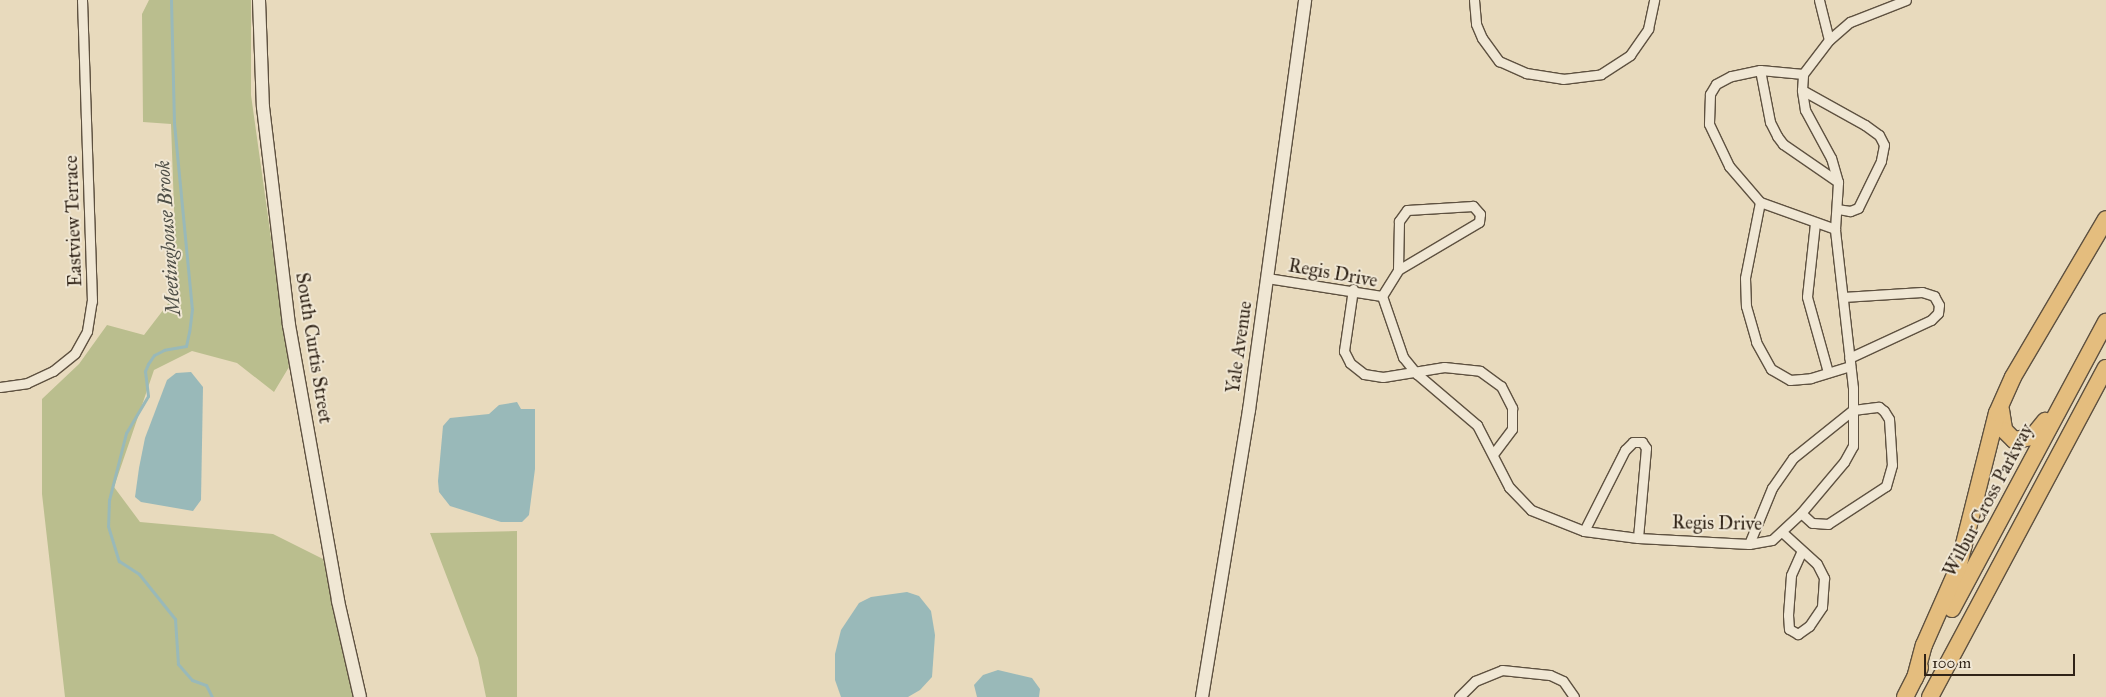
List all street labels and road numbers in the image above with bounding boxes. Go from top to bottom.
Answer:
street label: Eastview Terrace [59,155,87,287]
street label: Regis Drive [1287,254,1379,292]
street label: South Curtis Street [291,271,337,425]
street label: Yale Avenue [1221,299,1257,395]
street label: Wilbur Cross Parkway [1938,420,2038,580]
street label: Regis Drive [1672,511,1762,535]

